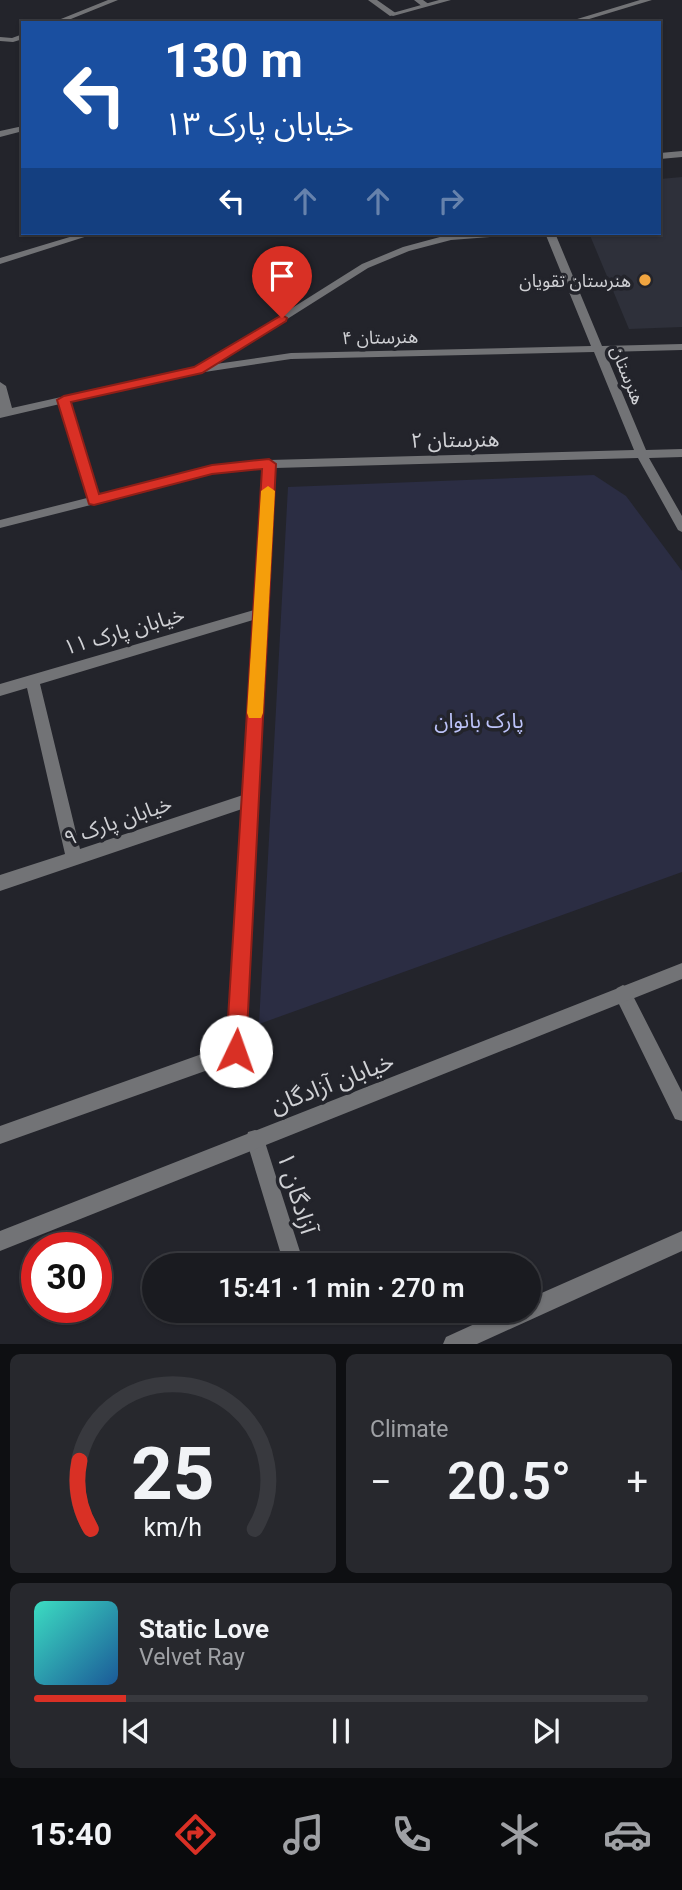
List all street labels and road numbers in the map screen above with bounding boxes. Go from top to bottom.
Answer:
street label: هنرستان ۴ [342,326,418,349]
street label: هنرستان [606,343,649,408]
street label: هنرستان ۲ [410,427,500,453]
street label: خیابان پارک ۱۱ [61,602,188,661]
street label: خیابان پارک ۹ [61,791,176,852]
street label: خیابان آزادگان [266,1047,398,1119]
street label: آزادگان ۱ [271,1149,323,1238]

